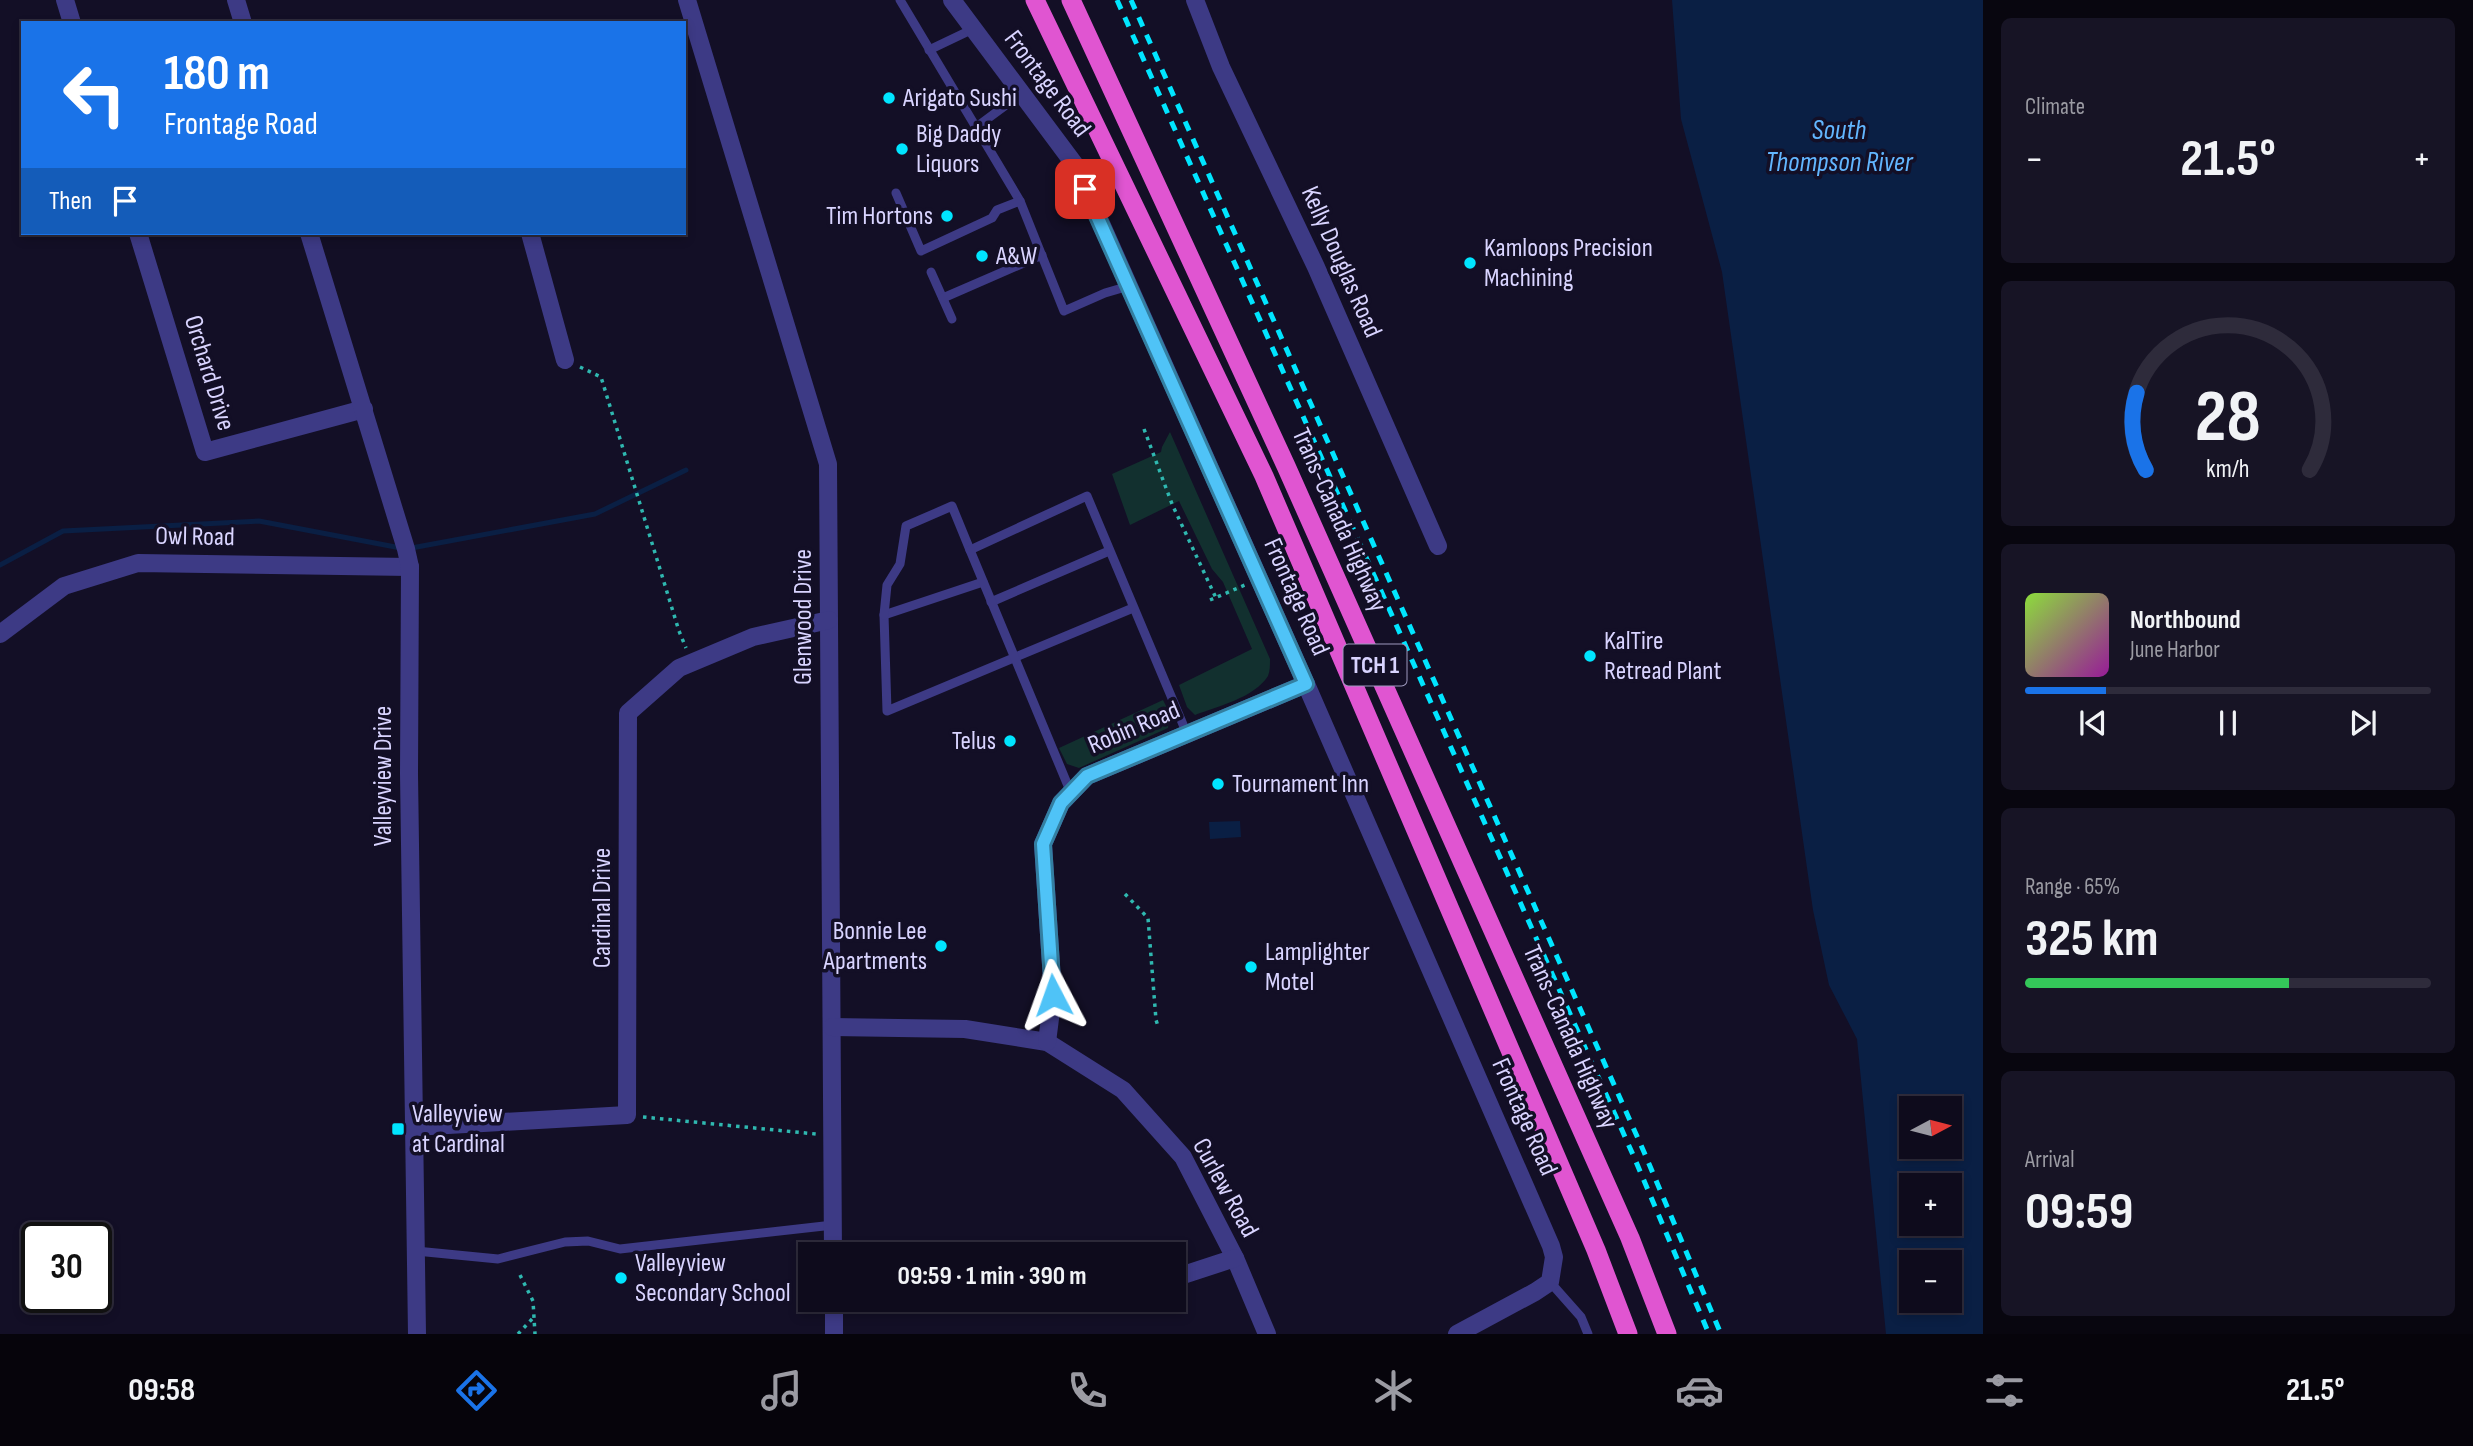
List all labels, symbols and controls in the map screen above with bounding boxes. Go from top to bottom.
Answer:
street label: Frontage Road [997,25,1097,143]
text: 180 m [164,45,270,104]
icon: left [49,49,140,140]
place label: Arigato Sushi [902,83,1017,114]
marker: Arigato Sushi [881,90,897,106]
text: Climate [2025,93,2085,121]
text: Frontage Road [164,105,318,144]
water label: South Thompson River [1765,114,1914,179]
place label: Big Daddy Liquors [916,119,1001,180]
text: 21.5° [2180,128,2276,191]
text: − [2025,137,2044,182]
text: + [2412,137,2431,182]
marker: Big Daddy Liquors [894,141,910,157]
pin [1055,159,1115,219]
icon: arrive [1066,170,1104,208]
icon: arrive [106,182,144,220]
street label: Kelly Douglas Road [1294,182,1388,342]
text: Then [49,186,92,217]
place label: Tim Hortons [826,201,933,232]
marker: Tim Hortons [939,208,955,224]
place label: Kamloops Precision Machining [1484,233,1653,294]
place label: A&W [995,241,1037,272]
marker: A&W [974,248,990,264]
marker: Kamloops Precision Machining [1462,255,1478,271]
street label: Orchard Drive [177,312,241,434]
text: 28 [2195,374,2261,462]
street label: Trans-Canada Highway [1285,423,1393,617]
text: km/h [2206,454,2250,485]
street label: Owl Road [155,521,235,553]
street label: Frontage Road [1256,534,1336,660]
street label: Glenwood Drive [788,549,819,685]
text: Northbound [2130,605,2241,636]
place label: KalTire Retread Plant [1604,626,1722,687]
text: June Harbor [2130,636,2220,664]
road number: TCH 1 [1344,644,1406,686]
marker: KalTire Retread Plant [1582,648,1598,664]
street label: Robin Road [1083,695,1185,761]
icon: previous [2074,704,2112,742]
icon: pause [2209,704,2247,742]
icon: next [2344,704,2382,742]
street label: Valleyview Drive [368,706,399,846]
place label: Telus [952,726,996,757]
marker: Telus [1002,733,1018,749]
place label: Tournament Inn [1232,769,1369,800]
marker: Tournament Inn [1210,776,1226,792]
street label: Cardinal Drive [587,848,618,968]
text: Range · 65% [2025,873,2120,901]
text: 325 km [2025,908,2158,971]
place label: Bonnie Lee Apartments [822,916,927,977]
place label: Lamplighter Motel [1265,937,1370,998]
marker: Bonnie Lee Apartments [933,938,949,954]
street label: Trans-Canada Highway [1516,940,1624,1134]
position arrow [1016,958,1090,1032]
marker: Lamplighter Motel [1243,959,1259,975]
street label: Frontage Road [1484,1054,1564,1180]
north arrow [1899,1096,1962,1158]
map controls [1899,1096,1962,1313]
place label: Valleyview at Cardinal [412,1099,505,1160]
marker: Valleyview at Cardinal [390,1121,406,1137]
street label: Curlew Road [1185,1133,1265,1243]
text: Arrival [2025,1146,2074,1174]
button: + [1899,1173,1962,1236]
text: 09:59 [2025,1181,2133,1244]
speed limit sign: 30 [21,1222,112,1313]
place label: Valleyview Secondary School [635,1248,791,1309]
button: − [1899,1250,1962,1313]
text: 09:59 · 1 min · 390 m [898,1261,1086,1292]
marker: Valleyview Secondary School [613,1270,629,1286]
icon: directions [452,1366,501,1415]
icon: music [757,1366,806,1415]
icon: phone [1063,1366,1112,1415]
icon: climate [1369,1366,1418,1415]
icon: car [1675,1366,1724,1415]
icon: filters [1980,1366,2029,1415]
text: 09:58 [128,1371,195,1410]
text: 21.5° [2286,1371,2345,1410]

